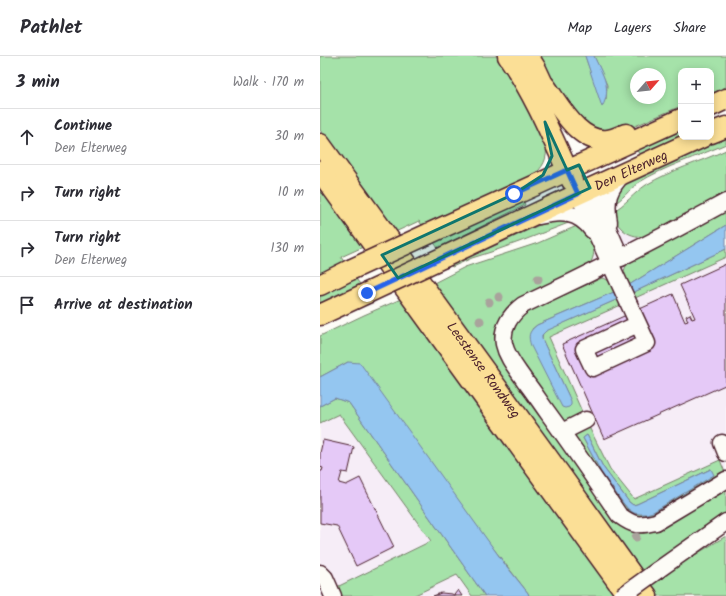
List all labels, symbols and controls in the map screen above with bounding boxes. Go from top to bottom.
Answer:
text: Pathlet [20,13,82,43]
text: Map [568,17,592,39]
text: Layers [614,17,652,39]
text: Share [674,17,706,39]
north arrow [630,68,666,104]
map controls [678,68,714,140]
button: + [678,68,714,104]
text: 3 min [16,69,60,96]
text: Walk · 170 m [233,72,304,93]
button: − [678,104,714,140]
text: Continue [54,114,112,138]
icon: ahead [16,126,38,148]
text: 30 m [275,126,304,147]
text: Den Elterweg [54,138,127,159]
street label: Den Elterweg [591,145,672,197]
text: Turn right [54,181,121,205]
icon: right [16,182,38,204]
text: 10 m [278,182,304,203]
route start [505,185,523,203]
text: Turn right [54,226,121,250]
icon: right [16,238,38,260]
text: 130 m [270,238,304,259]
text: Den Elterweg [54,250,127,271]
route end [358,284,376,302]
text: Arrive at destination [54,293,193,317]
icon: arrive [16,294,38,316]
street label: Leestense Rondweg [441,317,526,423]

